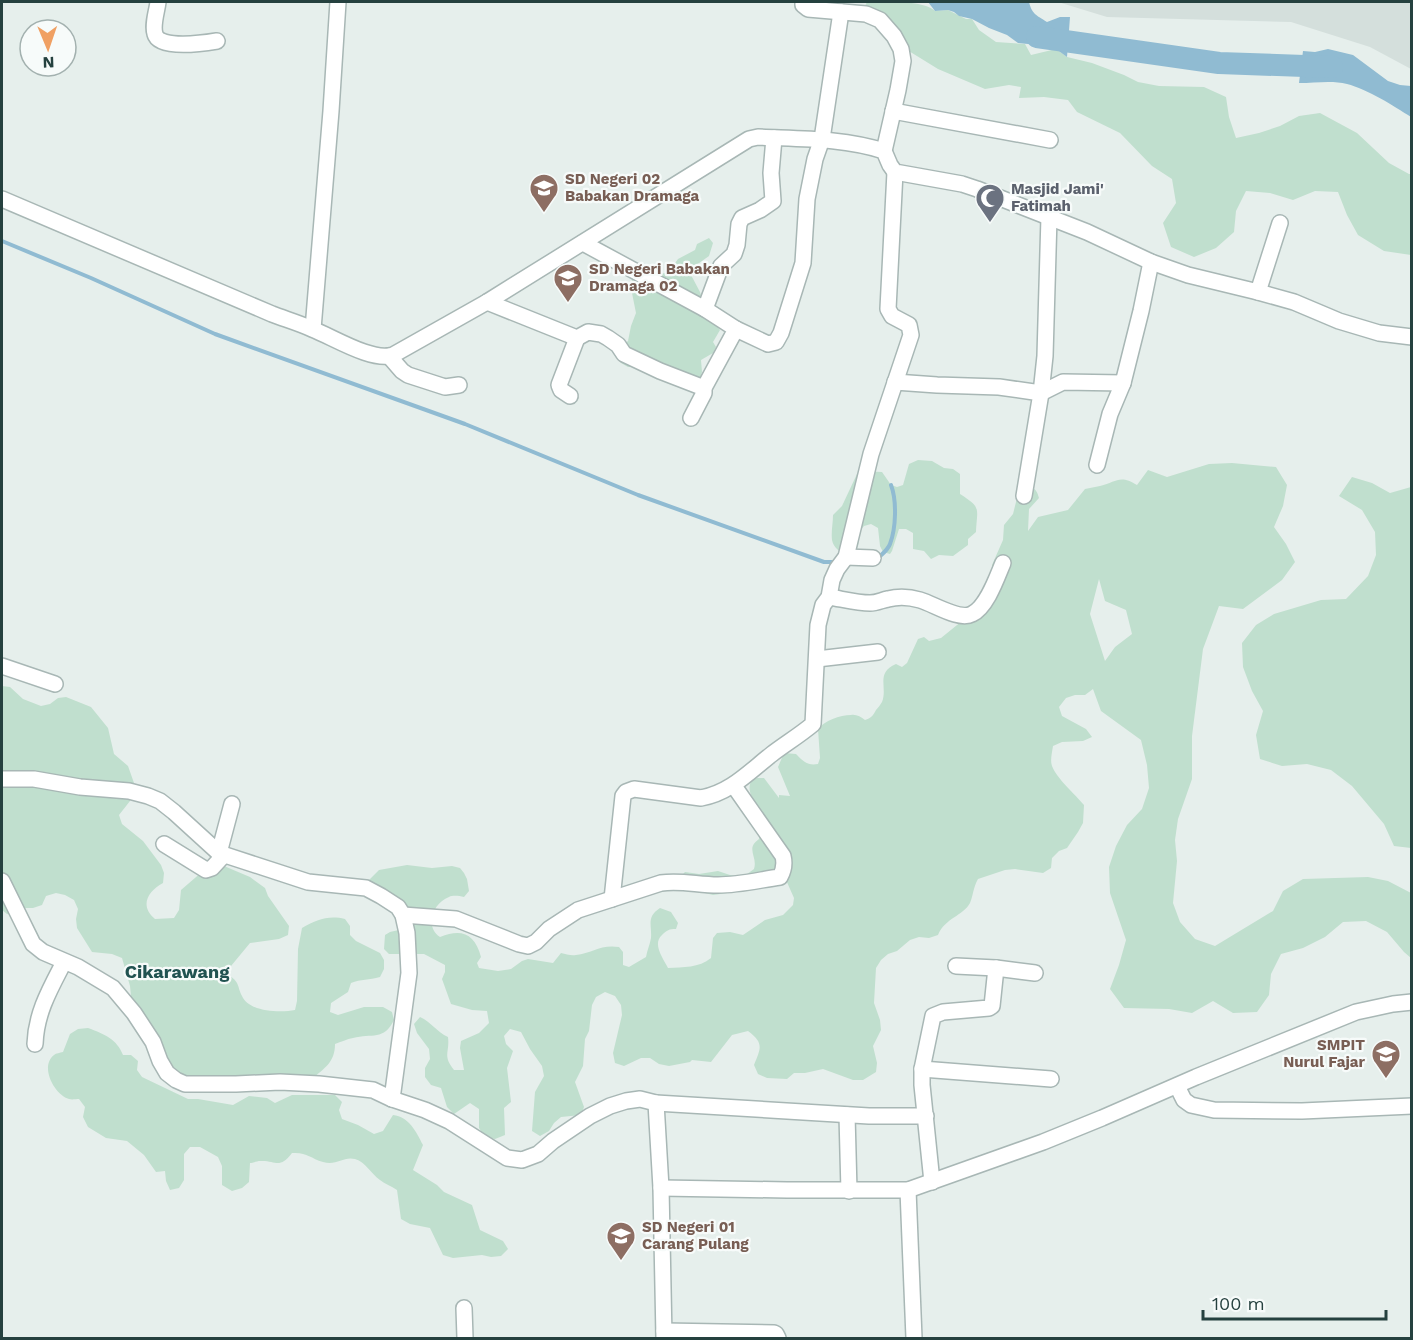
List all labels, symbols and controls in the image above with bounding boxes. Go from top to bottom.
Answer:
north arrow [18,18,78,78]
text: N [42,53,55,72]
place label: SD Negeri 02 Babakan Dramaga [565,170,700,205]
school or university icon: SD Negeri 02 Babakan Dramaga [528,172,560,214]
place label: Masjid Jami' Fatimah [1011,180,1104,215]
mosque icon: Masjid Jami' Fatimah [974,182,1006,224]
place label: SD Negeri Babakan Dramaga 02 [589,260,730,295]
school or university icon: SD Negeri Babakan Dramaga 02 [552,262,584,304]
district label: Cikarawang [125,961,230,982]
place label: SMPIT Nurul Fajar [1283,1036,1366,1071]
school or university icon: SMPIT Nurul Fajar [1370,1038,1402,1080]
place label: SD Negeri 01 Carang Pulang [642,1218,749,1253]
school or university icon: SD Negeri 01 Carang Pulang [605,1220,637,1262]
scale bar [1203,1283,1386,1321]
text: 100 m [1212,1293,1265,1314]

